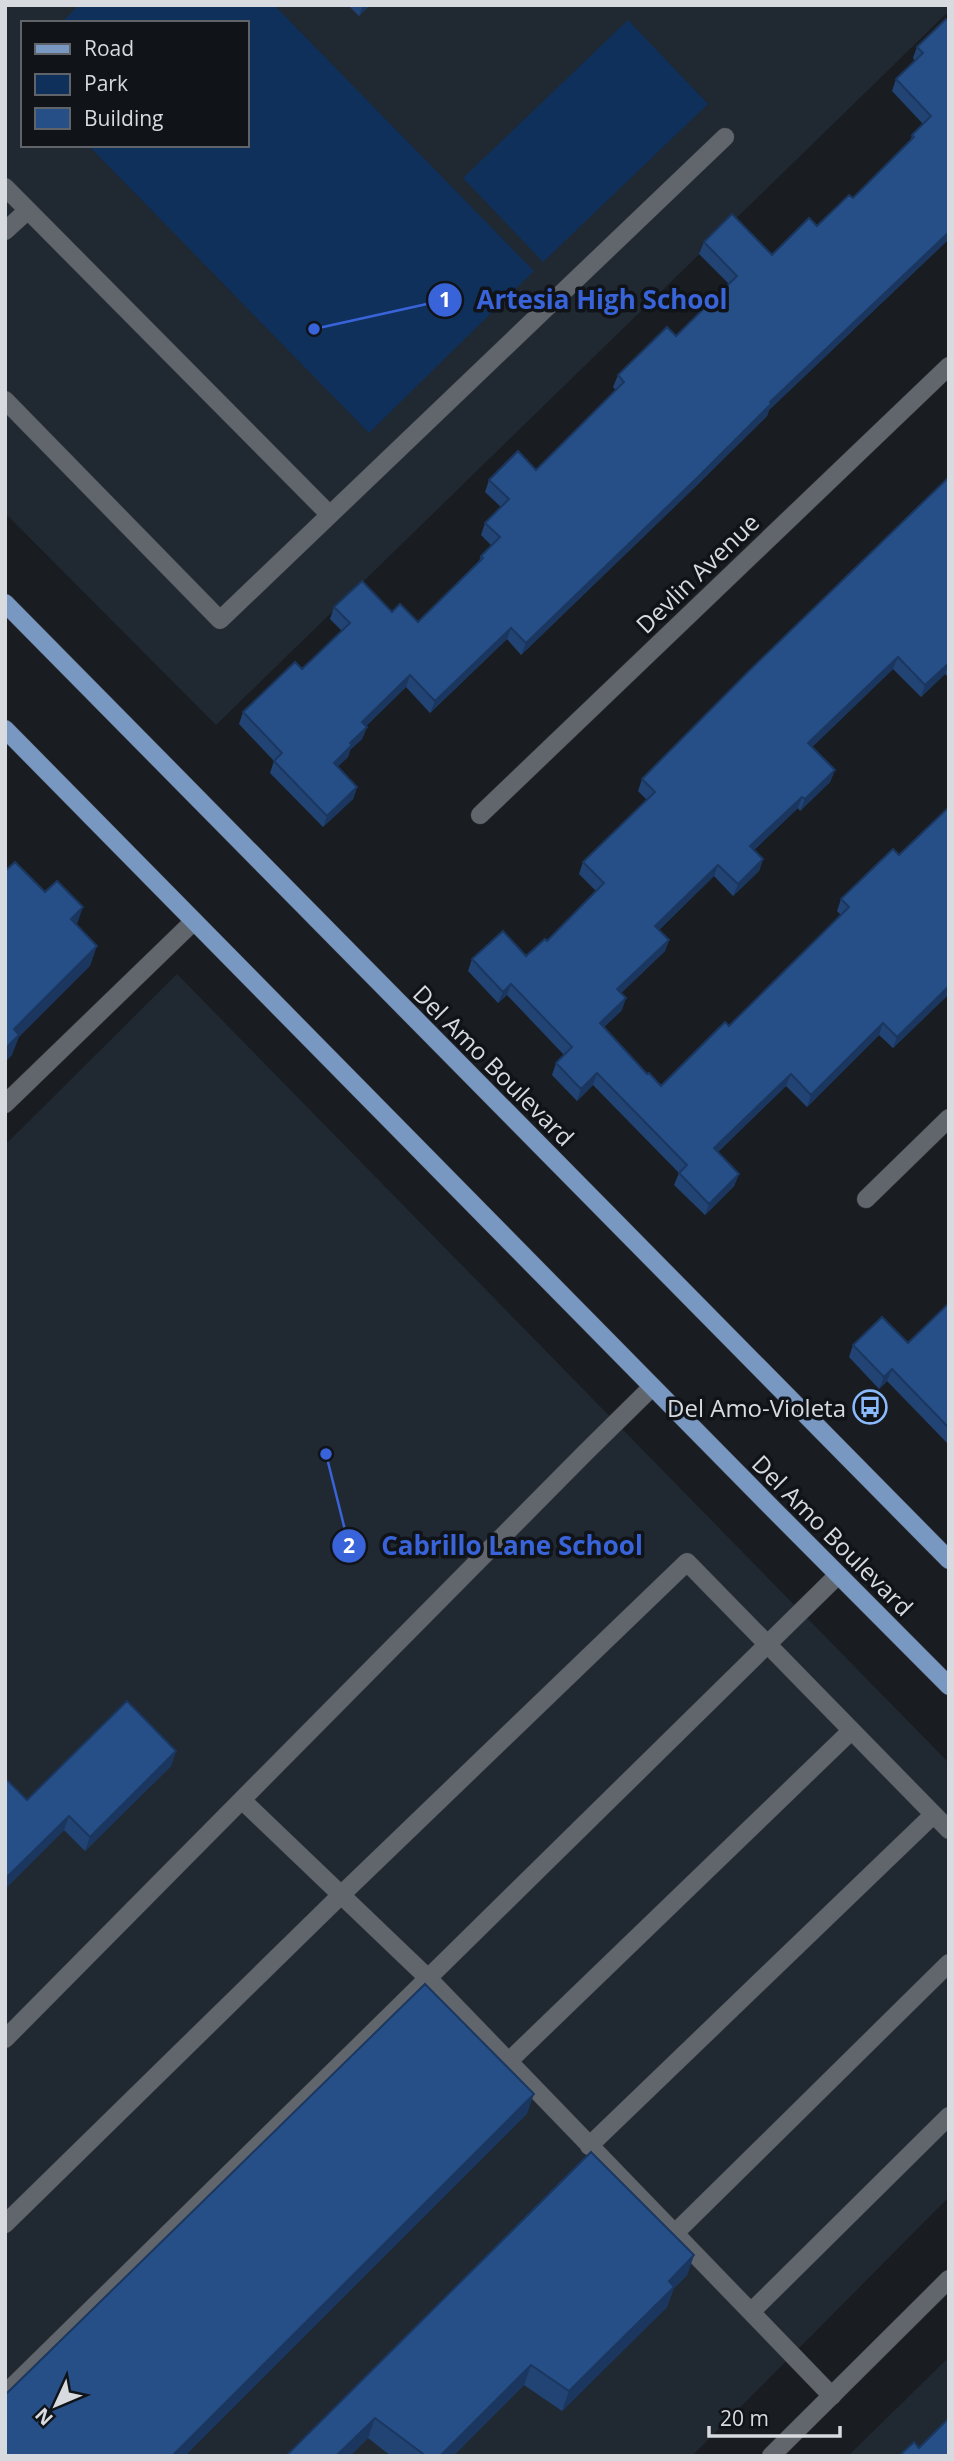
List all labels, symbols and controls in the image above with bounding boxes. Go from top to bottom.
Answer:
legend [21,21,248,147]
text: Road [84,34,134,62]
text: Park [84,69,128,97]
text: Building [84,104,163,132]
callout: Artesia High School [428,276,742,323]
text: Artesia High School [477,281,727,317]
text: 1 [439,285,451,313]
street label: Devlin Avenue [628,506,766,640]
street label: Del Amo Boulevard [406,977,582,1153]
bus stop icon: Del Amo-Violeta [851,1388,889,1426]
place label: Del Amo-Violeta [667,1391,846,1424]
street label: Del Amo Boulevard [745,1447,921,1623]
callout: Cabrillo Lane School [332,1523,657,1570]
text: Cabrillo Lane School [381,1527,643,1563]
text: 2 [343,1531,355,1559]
north arrow [21,2370,91,2440]
scale bar [709,2394,840,2438]
text: N [29,2402,58,2431]
text: 20 m [720,2404,769,2432]

